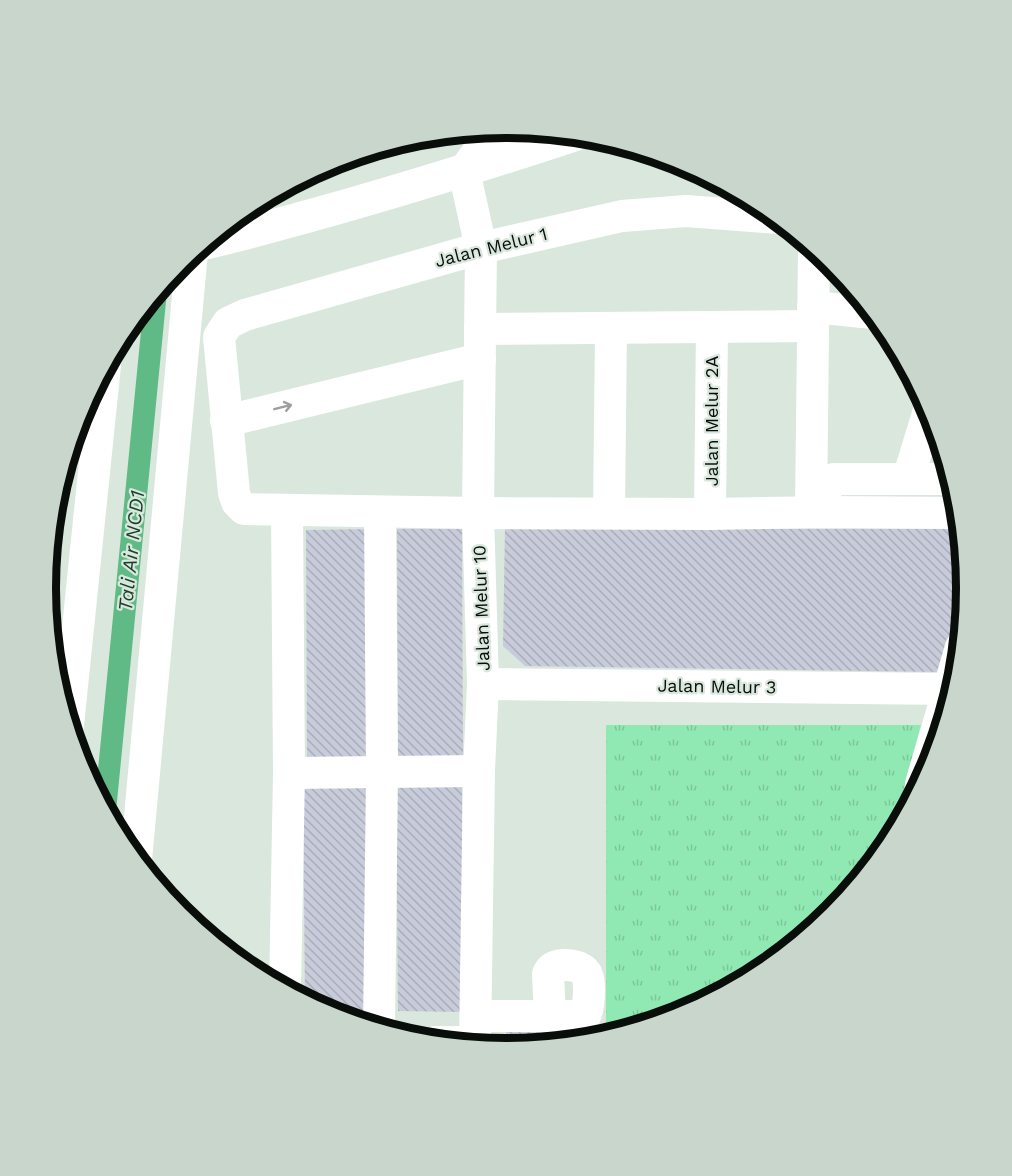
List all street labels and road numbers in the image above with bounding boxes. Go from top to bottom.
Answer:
street label: Jalan Melur 1 [433,223,549,271]
street label: Jalan Melur 2A [701,356,722,486]
street label: Jalan Melur 10 [468,545,494,671]
street label: Jalan Melur 3 [657,674,777,698]

